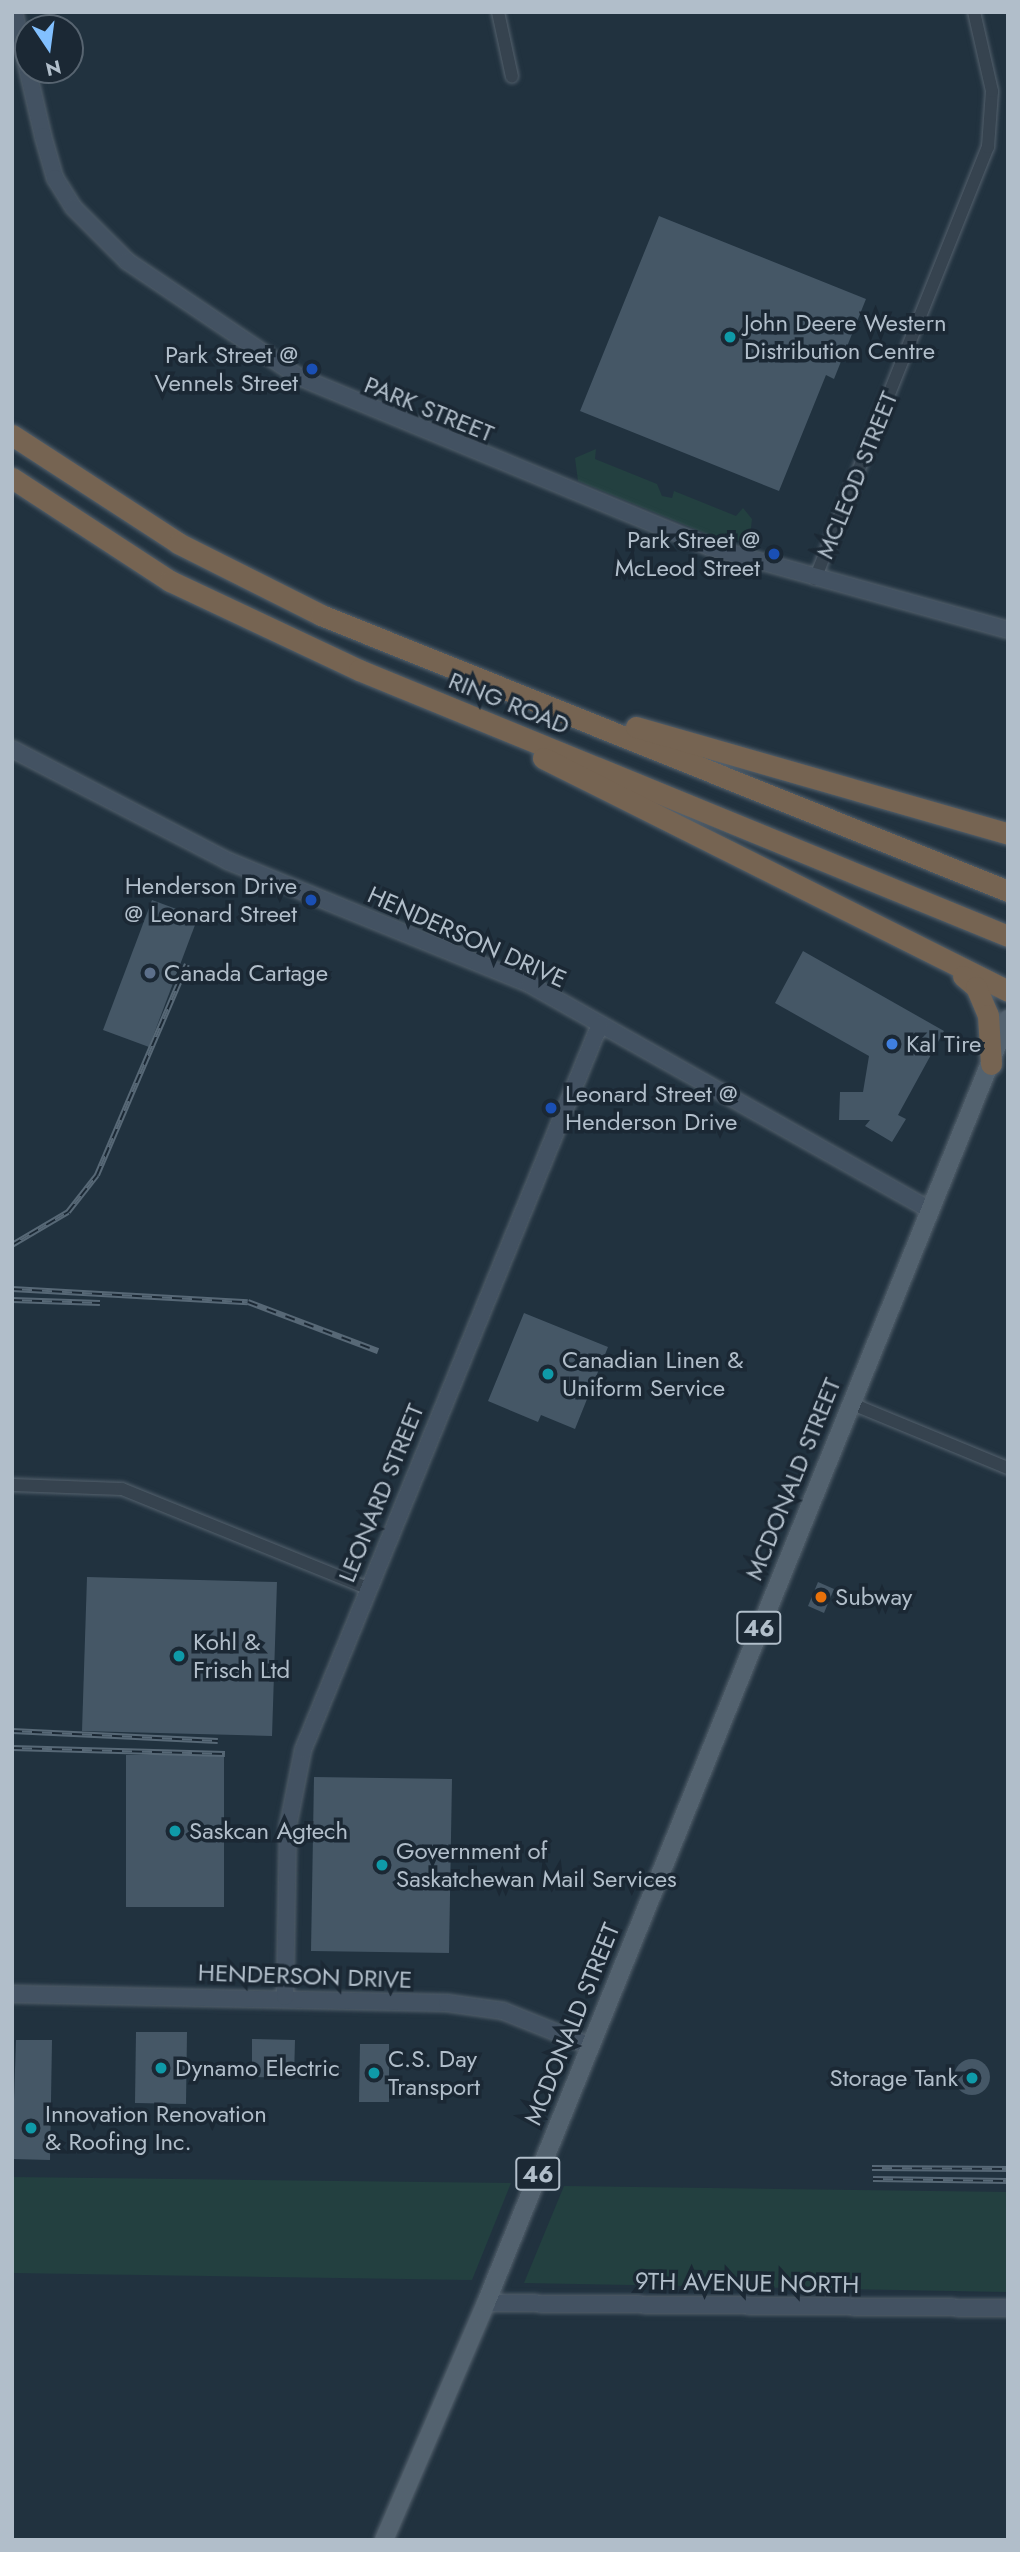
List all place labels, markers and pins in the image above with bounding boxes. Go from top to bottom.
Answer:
place label: John Deere Western Distribution Centre [744,309,947,365]
marker: John Deere Western Distribution Centre [722,329,738,345]
place label: Park Street @ Vennels Street [155,341,298,397]
marker: Park Street @ Vennels Street [304,361,320,377]
place label: Park Street @ McLeod Street [615,526,760,582]
marker: Park Street @ McLeod Street [766,546,782,562]
place label: Henderson Drive @ Leonard Street [125,872,297,928]
marker: Henderson Drive @ Leonard Street [303,892,319,908]
place label: Canada Cartage [164,959,328,987]
marker: Canada Cartage [142,965,158,981]
place label: Kal Tire [906,1030,981,1058]
marker: Kal Tire [884,1036,900,1052]
place label: Leonard Street @ Henderson Drive [565,1080,737,1136]
marker: Leonard Street @ Henderson Drive [543,1100,559,1116]
place label: Canadian Linen & Uniform Service [562,1346,743,1402]
marker: Canadian Linen & Uniform Service [540,1366,556,1382]
place label: Subway [835,1583,912,1611]
marker: Subway [813,1589,829,1605]
place label: Kohl & Frisch Ltd [193,1628,290,1684]
marker: Kohl & Frisch Ltd [171,1648,187,1664]
place label: Saskcan Agtech [189,1817,348,1845]
marker: Saskcan Agtech [167,1823,183,1839]
place label: Government of Saskatchewan Mail Services [396,1837,677,1893]
marker: Government of Saskatchewan Mail Services [374,1857,390,1873]
place label: C.S. Day Transport [388,2045,480,2101]
place label: Dynamo Electric [175,2054,340,2082]
marker: Dynamo Electric [153,2060,169,2076]
place label: Storage Tank [830,2064,958,2092]
marker: C.S. Day Transport [366,2065,382,2081]
marker: Storage Tank [964,2070,980,2086]
place label: Innovation Renovation & Roofing Inc. [45,2100,267,2156]
marker: Innovation Renovation & Roofing Inc. [23,2120,39,2136]

